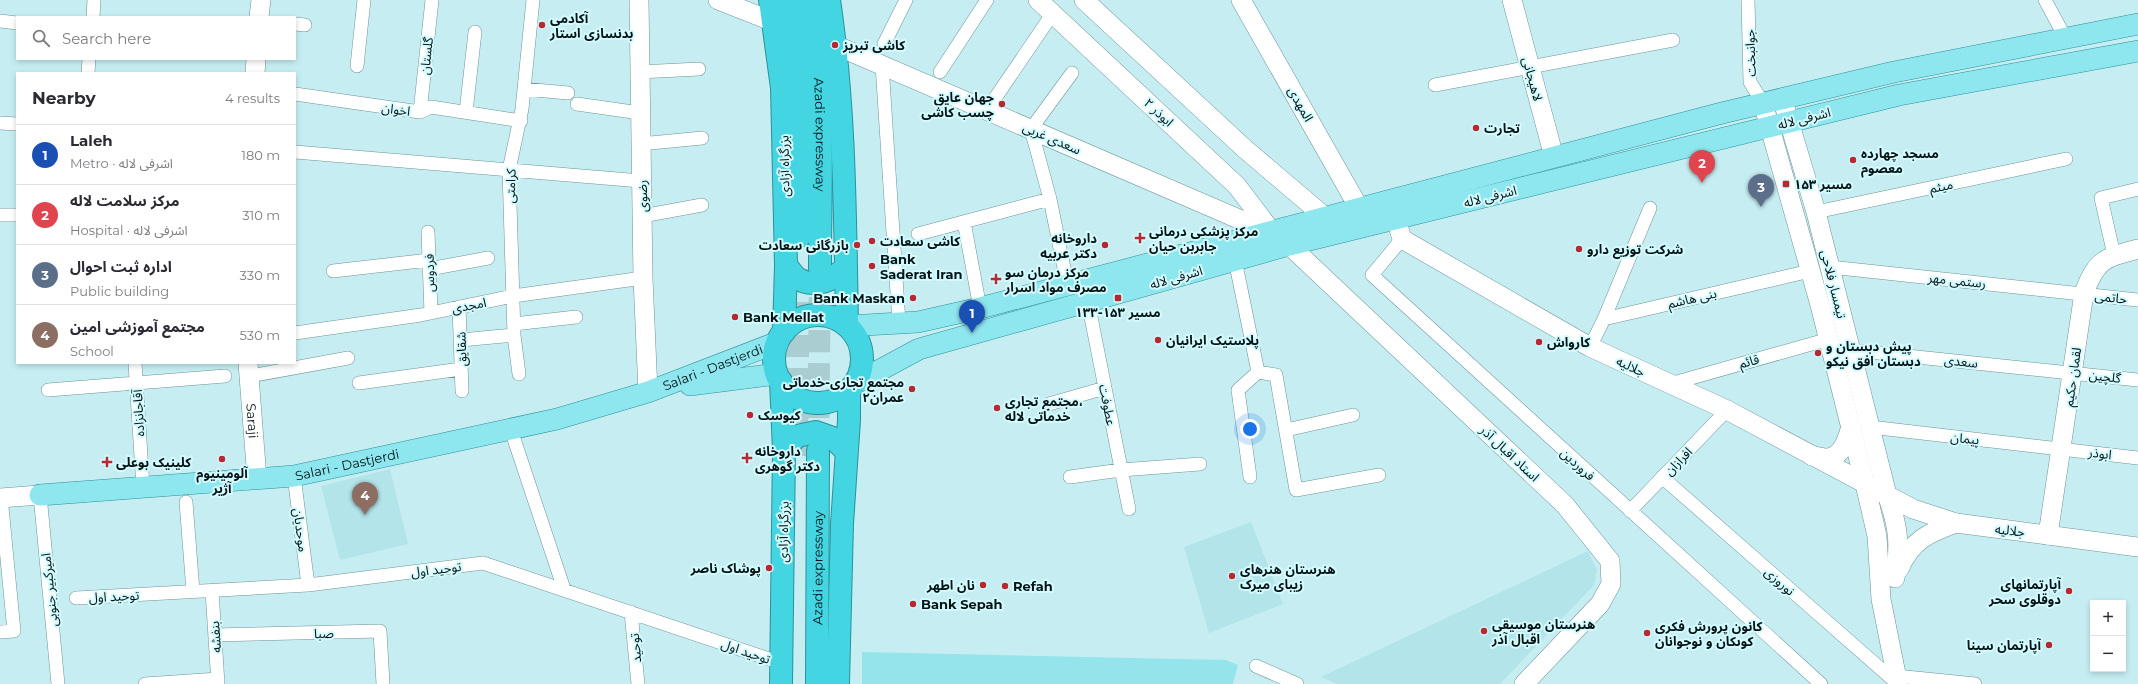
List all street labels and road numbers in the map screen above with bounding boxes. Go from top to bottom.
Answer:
street label: جوانبخت [1741,29,1759,77]
street label: گلستان [416,36,437,76]
street label: لاهیجانی [1518,55,1547,103]
street label: Azadi expressway [811,77,829,193]
street label: المهدی [1284,84,1317,125]
street label: ابوذر ۲ [1141,94,1177,130]
street label: اخوان [380,99,411,120]
street label: اشرفی لاله [1776,104,1832,133]
street label: سعدی غربی [1020,119,1083,158]
street label: بزرگراه آزادی [775,135,794,197]
street label: کرامتی [501,168,520,204]
street label: میثم [1928,176,1955,199]
street label: رضوی [633,180,652,212]
street label: اشرفی لاله [1462,182,1518,211]
street label: تیمسار فلاحی [1817,248,1850,320]
street label: فردوس [421,254,438,292]
street label: اشرفی لاله [1148,262,1204,293]
street label: رستمی مهر [1926,269,1987,292]
street label: بنی هاشم [1666,285,1719,314]
street label: حاتمی [2094,287,2128,308]
street label: امجدی [450,294,488,317]
street label: شقایق [452,331,471,367]
street label: Salari - Dastjerdi [660,341,765,394]
street label: لقمان حکیم [2060,346,2087,408]
street label: قائم [1737,350,1762,374]
street label: سعدی [1943,351,1979,372]
street label: جلالیه [1614,352,1648,380]
street label: گلچین [2088,366,2122,388]
street label: عطوفت [1096,383,1120,428]
street label: آقاجانزاده [129,388,147,437]
street label: Saraji [243,403,262,439]
street label: استاد اقبال آذر [1476,421,1543,485]
street label: پیمان [1950,429,1980,450]
street label: افرازان [1661,443,1696,479]
street label: ابوذر [2086,443,2113,462]
street label: فروردین [1557,444,1599,484]
street label: Salari - Dastjerdi [294,445,401,484]
street label: بزرگراه آزادی [774,501,793,563]
street label: موحدیان [289,507,312,553]
street label: Azadi expressway [809,510,826,625]
street label: جلالیه [1994,520,2026,540]
street label: امیرکبیر جنوبی [37,552,62,628]
street label: توحید اول [410,558,462,581]
street label: نوروزی [1761,564,1798,599]
street label: توحید اول [88,587,140,606]
street label: بنفشه [206,621,224,653]
street label: صبا [314,625,334,641]
street label: توحید [626,632,644,663]
street label: توحید اول [719,635,773,668]

